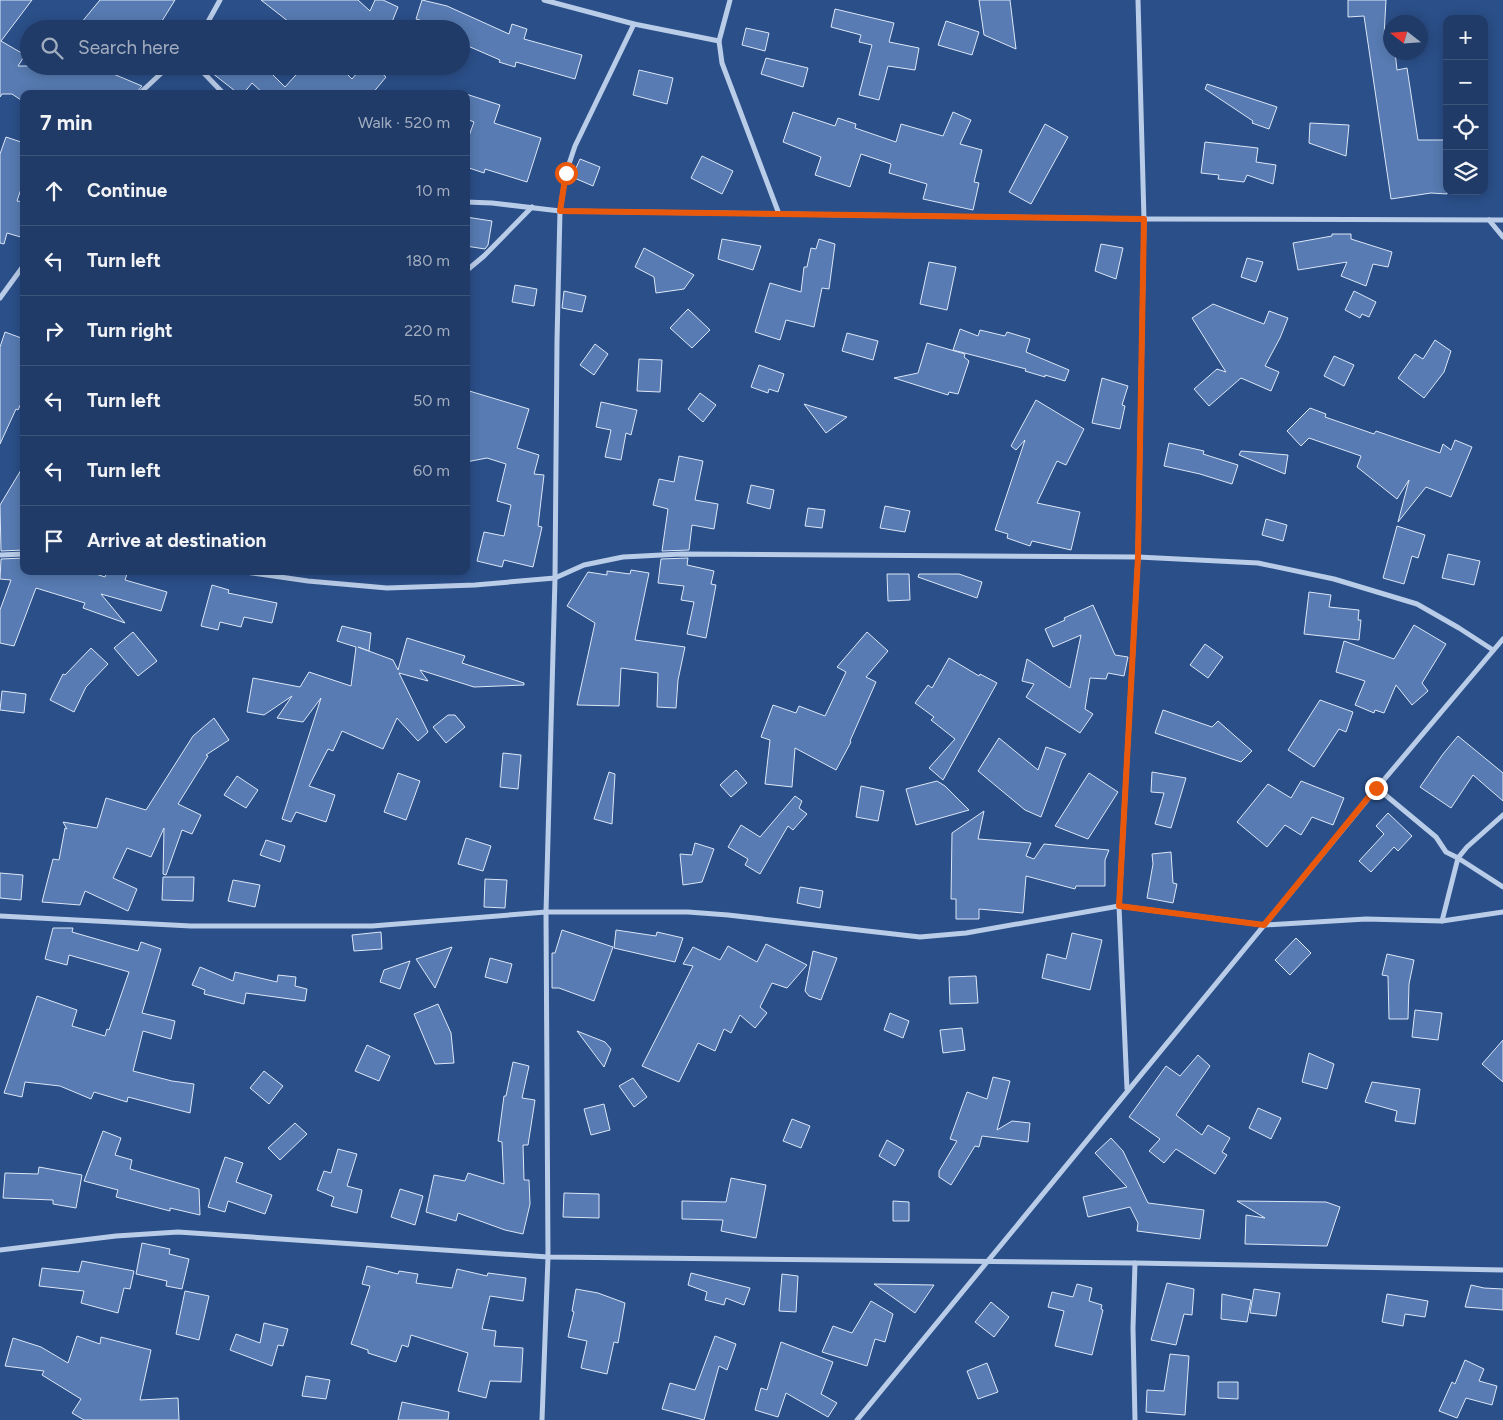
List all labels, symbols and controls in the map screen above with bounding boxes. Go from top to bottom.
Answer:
north arrow [1383,15,1428,60]
map controls [1443,15,1488,195]
button: + [1443,15,1488,60]
search box [20,20,470,75]
icon: search [38,34,66,62]
text: Search here [78,36,180,59]
button: − [1443,60,1488,105]
button: locate [1443,105,1488,150]
text: 7 min [40,110,92,135]
text: Walk · 520 m [358,113,450,132]
button: layers [1443,150,1488,195]
route start [555,162,578,185]
icon: ahead [40,177,68,205]
text: Continue [87,179,167,202]
text: 10 m [416,181,450,200]
icon: left [40,247,68,275]
text: Turn left [87,249,161,272]
text: 180 m [406,251,450,270]
icon: right [40,317,68,345]
text: Turn right [87,319,173,342]
text: 220 m [404,321,450,340]
icon: left [40,387,68,415]
text: Turn left [87,389,161,412]
text: 50 m [413,391,450,410]
icon: left [40,457,68,485]
text: Turn left [87,459,161,482]
text: 60 m [413,461,450,480]
icon: arrive [40,527,68,555]
text: Arrive at destination [87,529,266,552]
route end [1365,777,1388,800]

